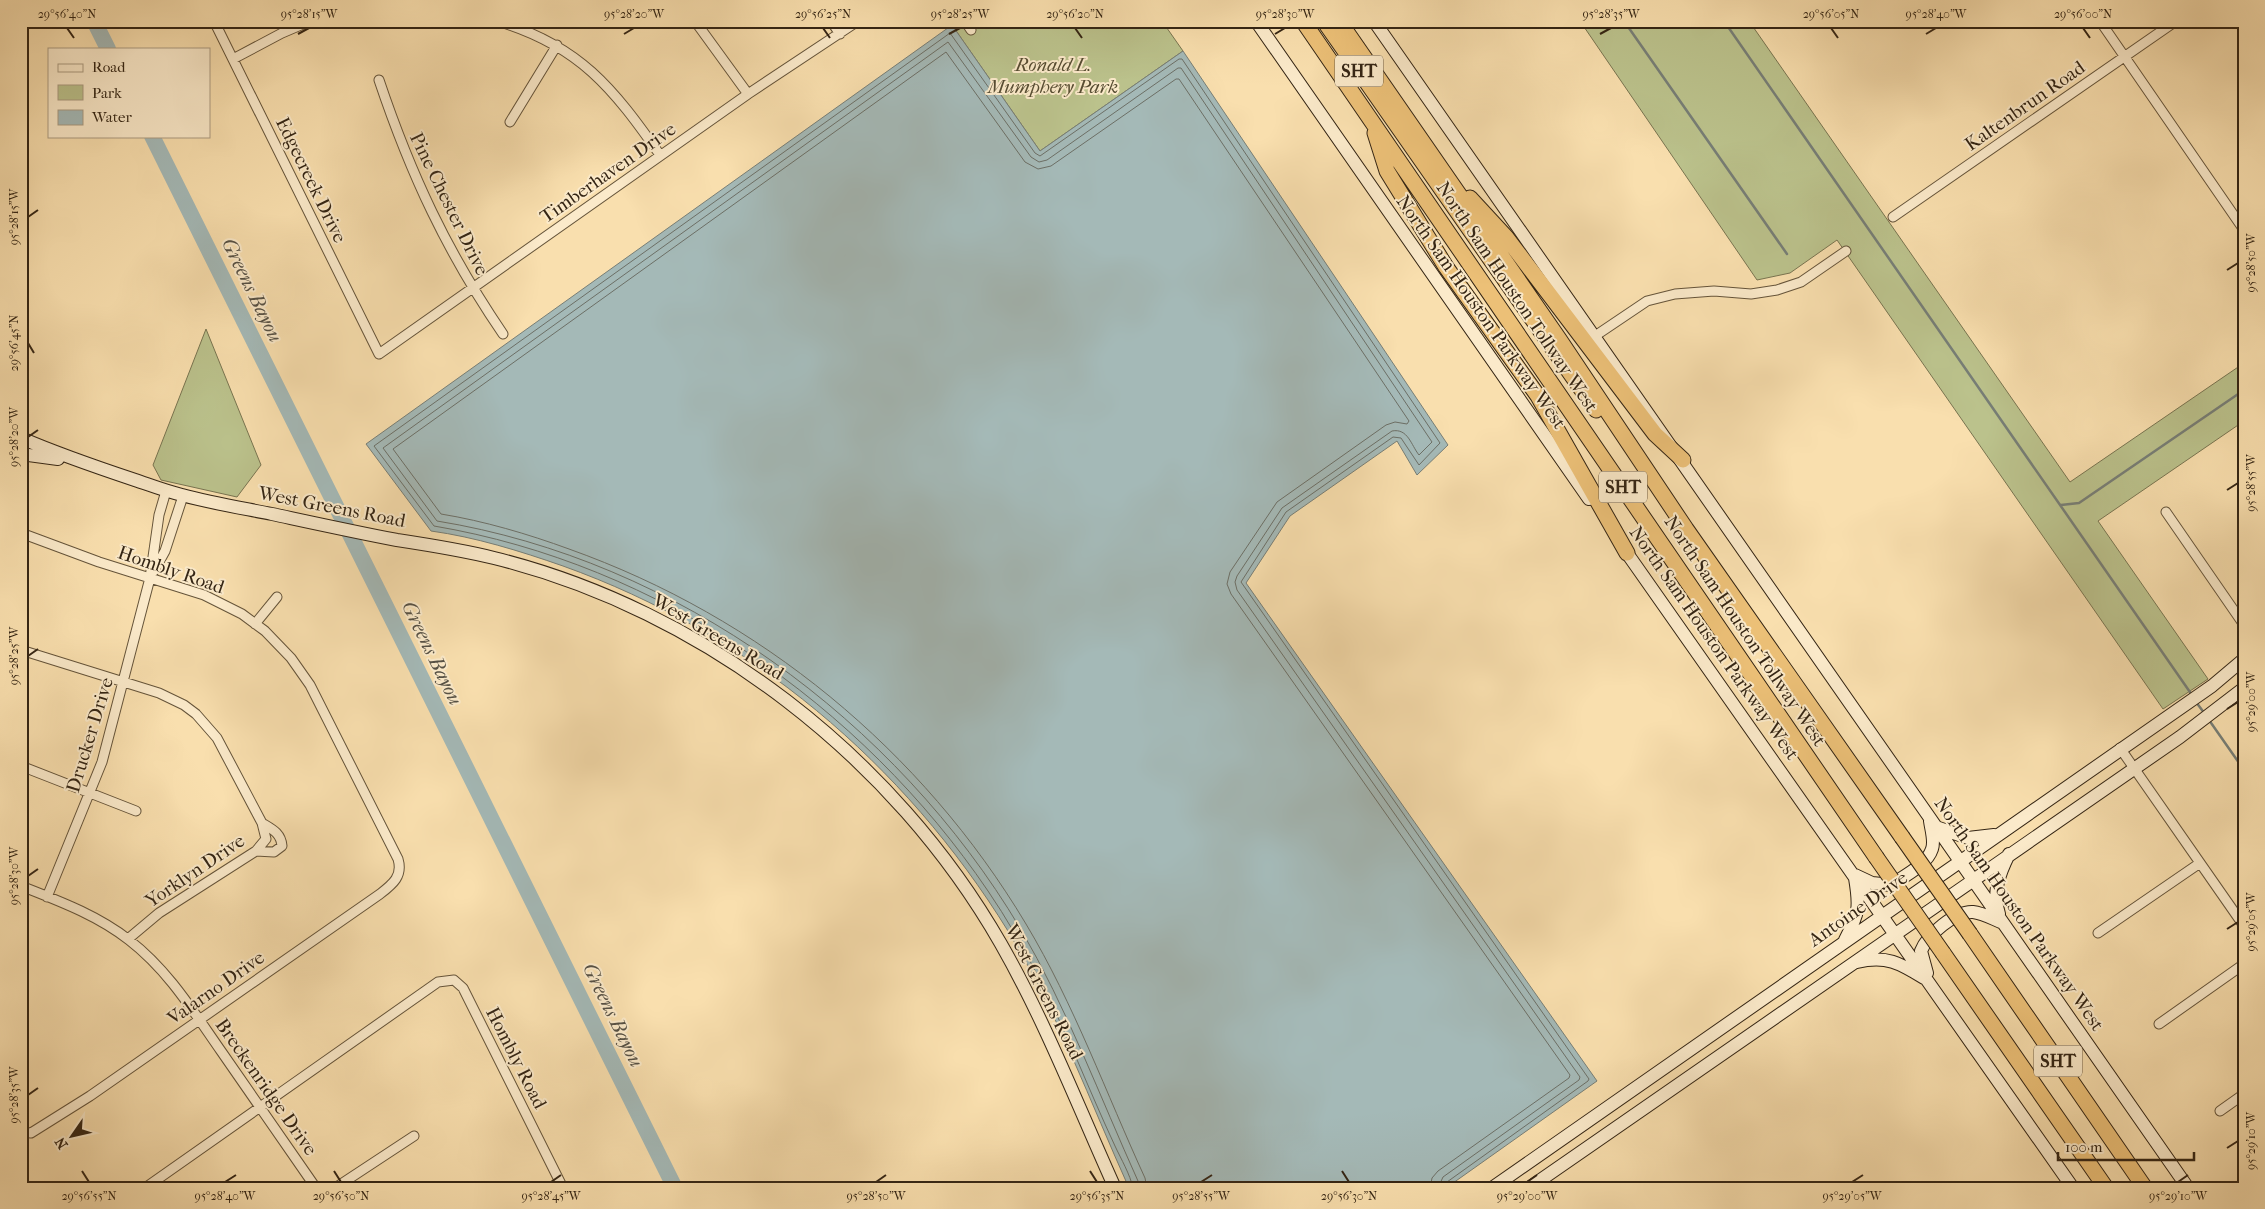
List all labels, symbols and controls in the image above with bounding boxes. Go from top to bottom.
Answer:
text: 29°56'40"N [38,7,96,21]
text: 95°28'15"W [281,7,338,21]
text: 95°28'20"W [604,7,665,21]
text: 29°56'25"N [795,7,851,21]
text: 95°28'25"W [931,7,990,21]
text: 29°56'20"N [1046,7,1104,21]
text: 95°28'30"W [1256,7,1316,21]
text: 95°28'35"W [1582,7,1641,21]
text: 29°56'05"N [1803,7,1859,21]
text: 95°28'40"W [1906,7,1968,21]
text: 29°56'00"N [2054,7,2112,21]
legend [48,48,210,138]
park label: Ronald L. Mumphery Park [986,54,1118,98]
road number: SHT [1335,56,1383,86]
street label: Kaltenbrun Road [1961,56,2090,156]
text: Road [92,58,126,76]
text: Park [92,84,122,102]
text: Water [91,108,132,126]
street label: Edgecreek Drive [271,114,351,246]
street label: Timberhaven Drive [536,118,680,228]
street label: Pine Chester Drive [405,129,493,279]
street label: North Sam Houston Tollway West [1431,178,1603,417]
text: 95°28'15"W [7,188,21,245]
street label: North Sam Houston Parkway West [1392,191,1570,433]
text: 95°28'50"W [2244,232,2258,292]
water label: Greens Bayou [217,234,287,346]
text: 29°56'45"N [7,315,21,371]
text: 95°28'20"W [7,406,21,467]
text: 95°28'55"W [2244,453,2258,512]
road number: SHT [1599,472,1647,502]
street label: West Greens Road [256,482,408,532]
street label: North Sam Houston Tollway West [1659,512,1831,751]
street label: North Sam Houston Parkway West [1625,522,1803,764]
street label: Hombly Road [115,541,228,599]
street label: West Greens Road [647,589,788,685]
water label: Greens Bayou [397,597,467,709]
text: 95°28'25"W [7,626,21,685]
text: 95°29'00"W [2244,670,2258,732]
street label: Drucker Drive [62,675,118,795]
street label: North Sam Houston Parkway West [1930,793,2108,1035]
street label: Yorklyn Drive [140,830,249,913]
text: 95°28'30"W [7,845,21,905]
street label: Antoine Drive [1803,867,1912,952]
text: 95°29'05"W [2244,891,2258,952]
street label: West Greens Road [1000,920,1088,1064]
street label: Valarno Drive [163,947,269,1030]
water label: Greens Bayou [578,959,648,1071]
street label: Hombly Road [481,1003,551,1113]
street label: Breckenridge Drive [211,1014,321,1160]
road number: SHT [2034,1046,2082,1076]
text: 95°28'35"W [7,1065,21,1124]
text: 95°29'10"W [2244,1111,2258,1170]
north arrow [48,1112,98,1162]
scale bar [2058,1129,2194,1161]
text: N [51,1134,72,1152]
text: 100 m [2065,1138,2103,1156]
text: 29°56'55"N [61,1189,117,1203]
text: 95°28'40"W [195,1189,257,1203]
text: 29°56'50"N [313,1189,369,1203]
text: 95°28'45"W [521,1189,582,1203]
text: 95°28'50"W [847,1189,907,1203]
text: 29°56'35"N [1070,1189,1124,1203]
text: 95°28'55"W [1172,1189,1231,1203]
text: 29°56'30"N [1321,1189,1377,1203]
text: 95°29'00"W [1497,1189,1559,1203]
text: 95°29'05"W [1822,1189,1883,1203]
text: 95°29'10"W [2149,1189,2208,1203]

